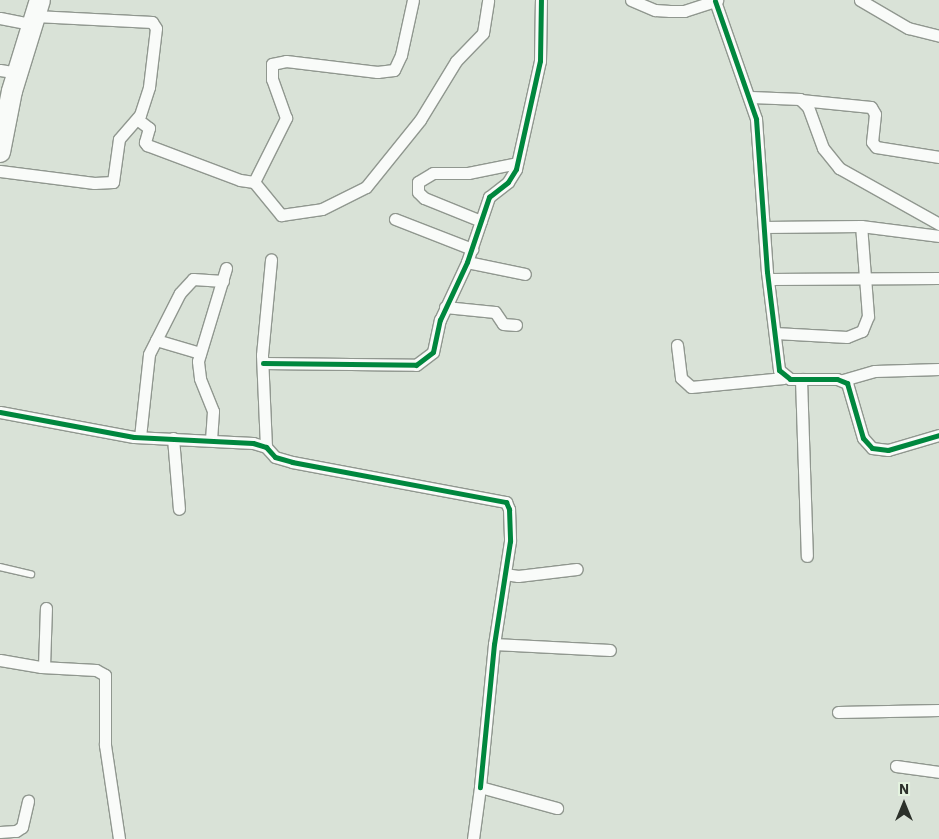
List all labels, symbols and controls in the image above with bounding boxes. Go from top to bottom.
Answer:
north arrow [879,779,929,829]
text: N [899,780,909,798]

